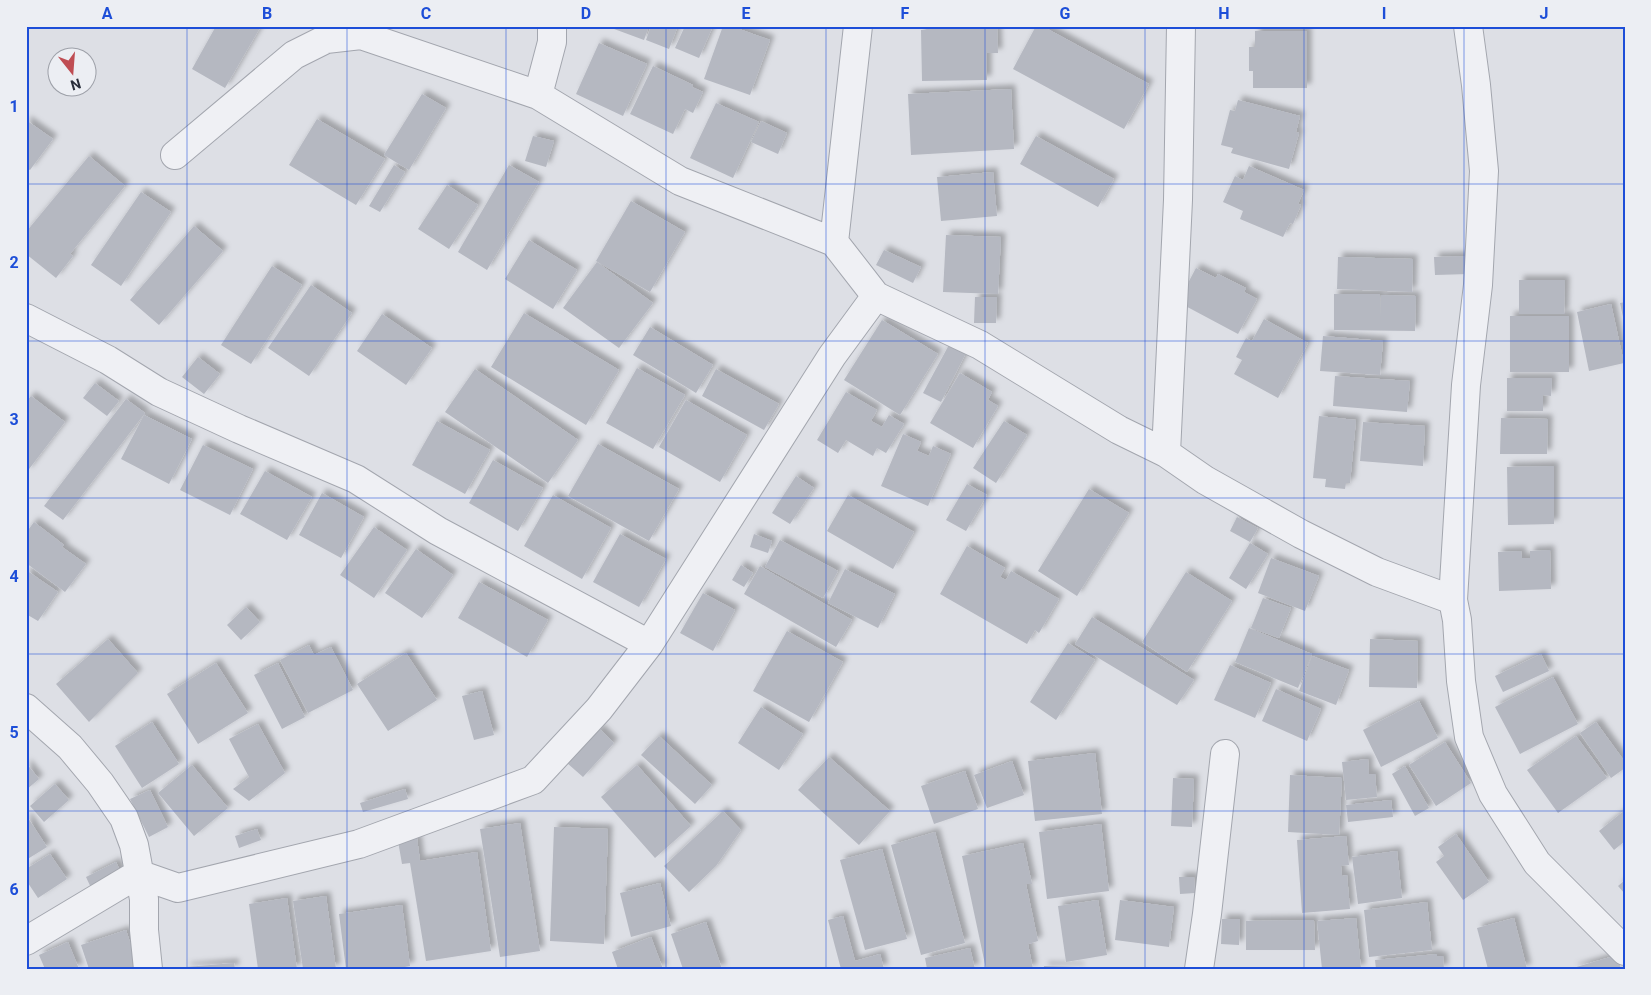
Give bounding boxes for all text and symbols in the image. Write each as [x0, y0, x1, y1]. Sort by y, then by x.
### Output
text: A [102, 4, 113, 23]
text: B [262, 4, 272, 23]
text: C [421, 4, 431, 23]
text: D [581, 4, 591, 23]
text: E [742, 4, 751, 23]
text: F [901, 4, 910, 23]
text: G [1060, 4, 1071, 23]
text: H [1218, 4, 1230, 23]
text: I [1382, 4, 1386, 23]
text: J [1540, 4, 1548, 23]
north arrow [48, 48, 98, 98]
text: N [69, 75, 83, 94]
text: 1 [9, 97, 19, 116]
text: 2 [9, 253, 19, 272]
text: 3 [9, 410, 19, 429]
text: 4 [9, 567, 19, 586]
text: 5 [9, 723, 19, 742]
text: 6 [9, 880, 19, 899]

